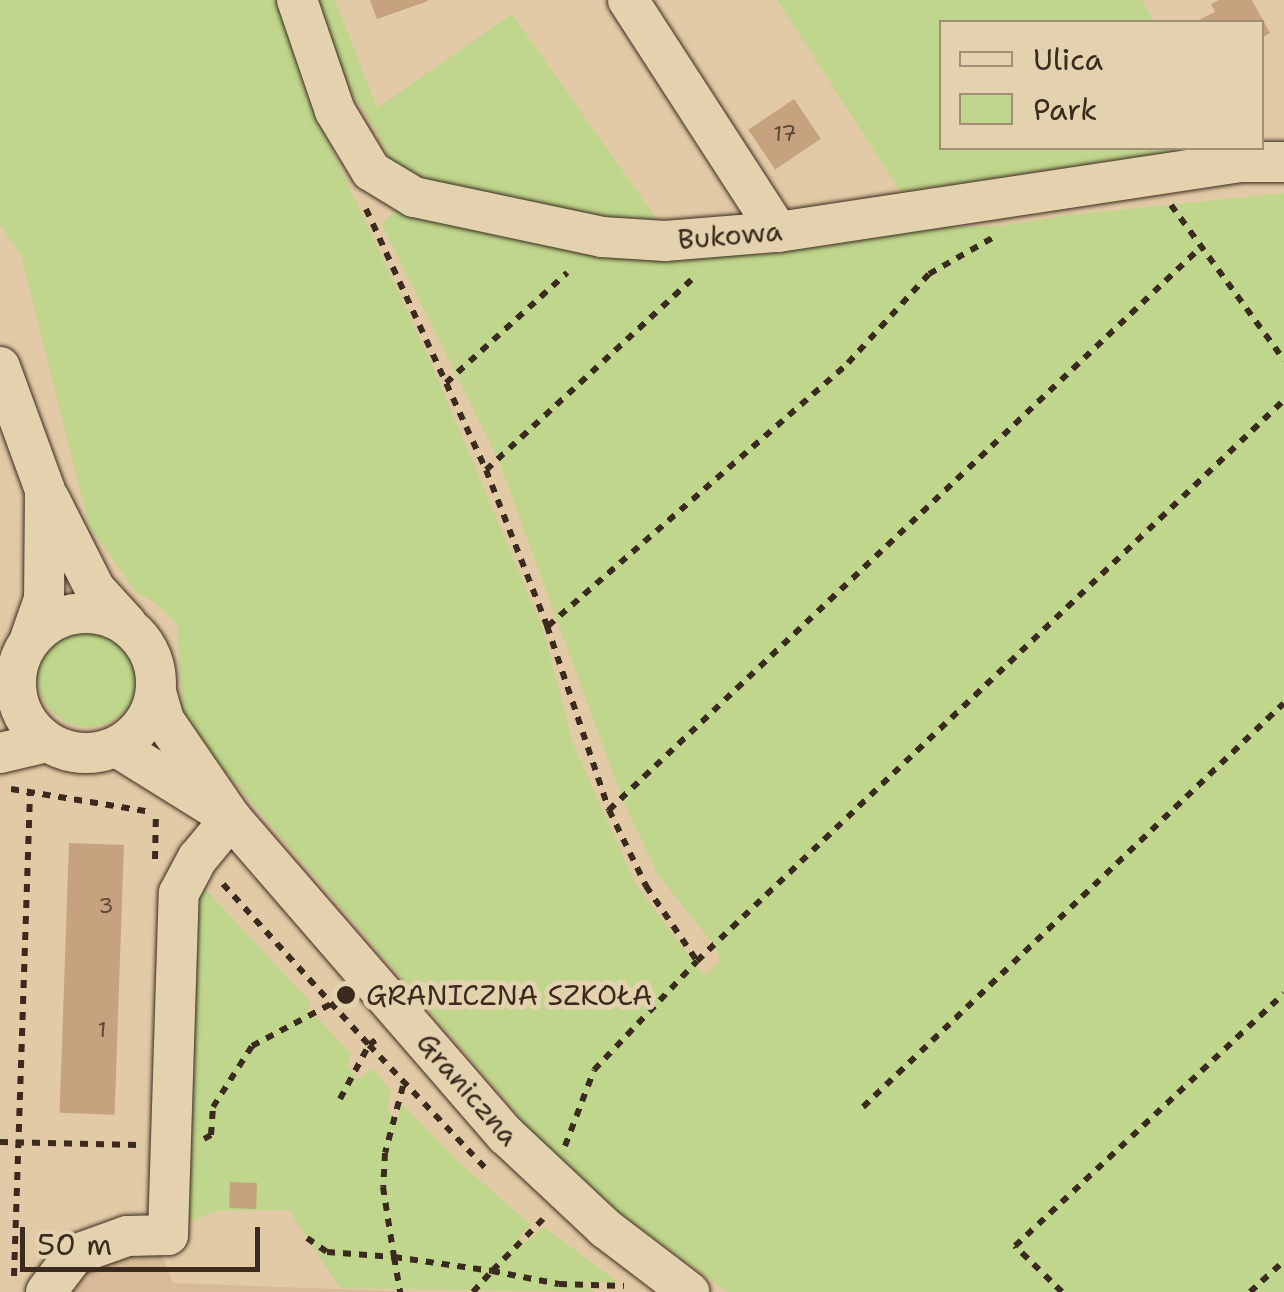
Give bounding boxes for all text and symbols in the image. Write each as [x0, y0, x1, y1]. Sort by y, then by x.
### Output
legend [939, 20, 1264, 150]
text: Ulica [1033, 39, 1103, 80]
text: Park [1033, 89, 1097, 130]
house number: 17 [773, 121, 797, 147]
street label: Bukowa [676, 214, 784, 256]
house number: 3 [98, 893, 114, 919]
place label: GRANICZNA SZKOŁA [366, 978, 652, 1012]
marker: GRANICZNA SZKOŁA [335, 984, 357, 1006]
house number: 1 [97, 1017, 107, 1043]
street label: Graniczna [410, 1026, 526, 1152]
scale bar [25, 1207, 265, 1269]
text: 50 m [37, 1224, 112, 1265]

